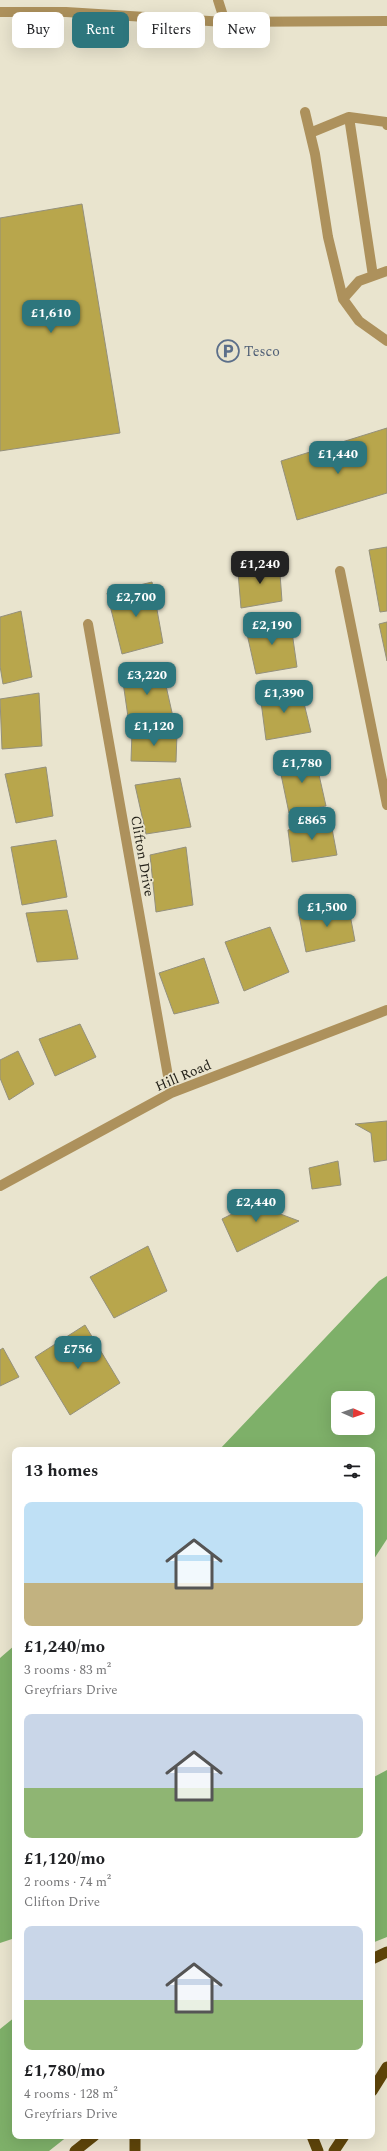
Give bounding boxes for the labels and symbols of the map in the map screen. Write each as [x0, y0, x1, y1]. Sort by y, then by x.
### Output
pin: £1,610 [18, 300, 84, 334]
parking icon: Tesco [215, 338, 241, 364]
place label: Tesco [244, 341, 280, 362]
pin: £1,440 [305, 441, 371, 475]
pin: £1,240 [227, 551, 293, 585]
pin: £2,700 [103, 584, 169, 618]
pin: £2,190 [239, 612, 305, 646]
pin: £3,220 [114, 662, 180, 696]
pin: £1,390 [251, 680, 317, 714]
pin: £1,120 [121, 713, 187, 747]
pin: £1,780 [269, 750, 335, 784]
pin: £865 [288, 807, 336, 841]
street label: Clifton Drive [125, 814, 160, 898]
pin: £1,500 [294, 894, 360, 928]
street label: Hill Road [152, 1054, 215, 1097]
pin: £2,440 [223, 1189, 289, 1223]
pin: £756 [54, 1336, 102, 1370]
north arrow [331, 1391, 375, 1435]

